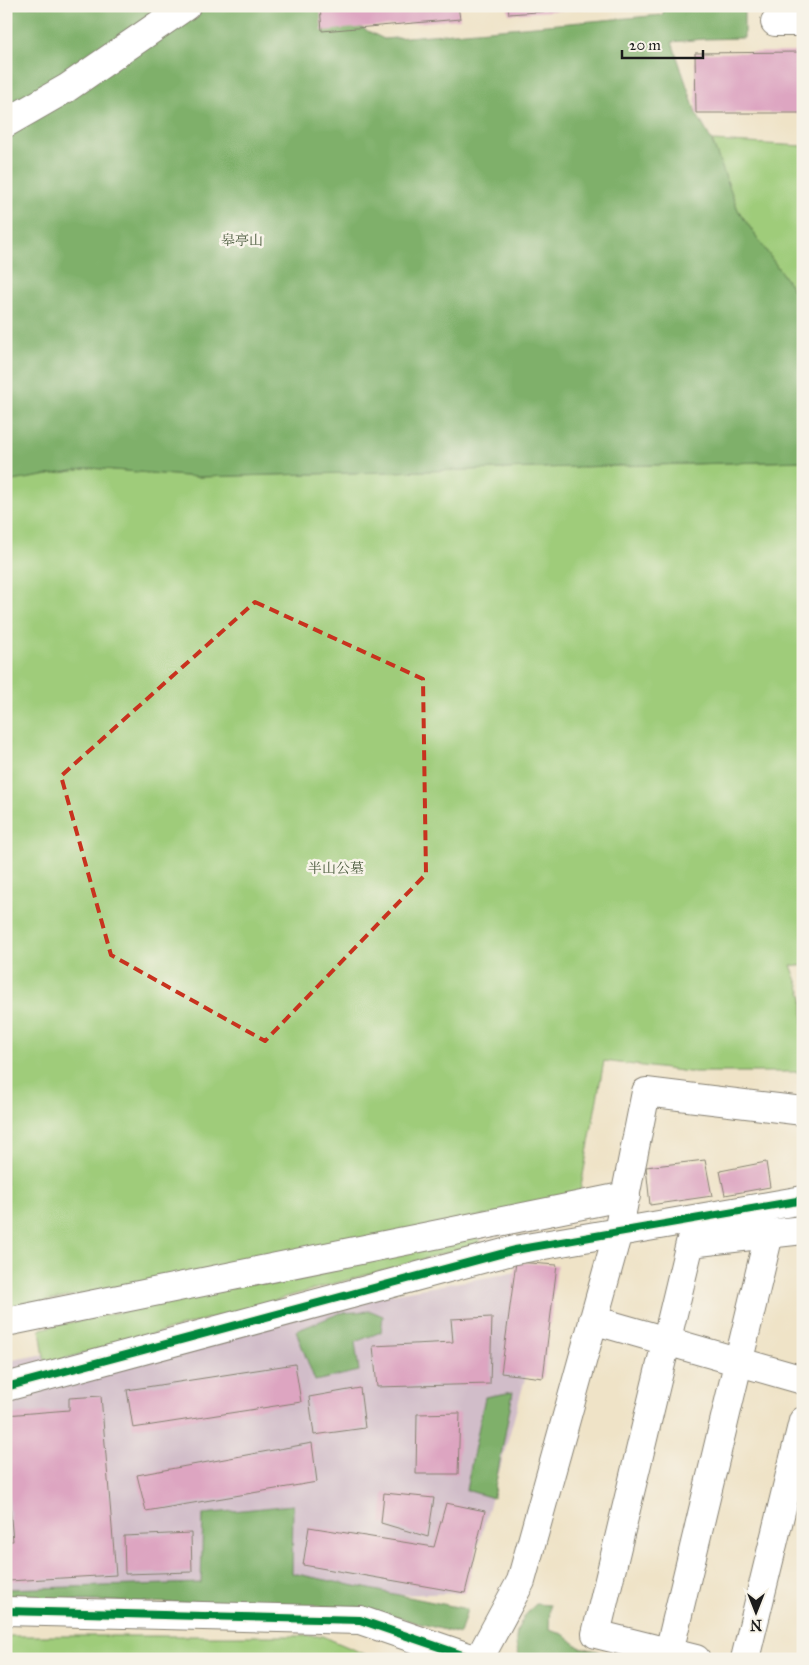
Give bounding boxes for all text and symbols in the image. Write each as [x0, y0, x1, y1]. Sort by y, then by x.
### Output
scale bar [622, 28, 703, 60]
text: 20 m [629, 36, 661, 54]
park label: 皋亭山 [221, 232, 263, 249]
park label: 半山公墓 [308, 860, 364, 877]
north arrow [732, 1588, 782, 1638]
text: N [750, 1616, 762, 1633]

